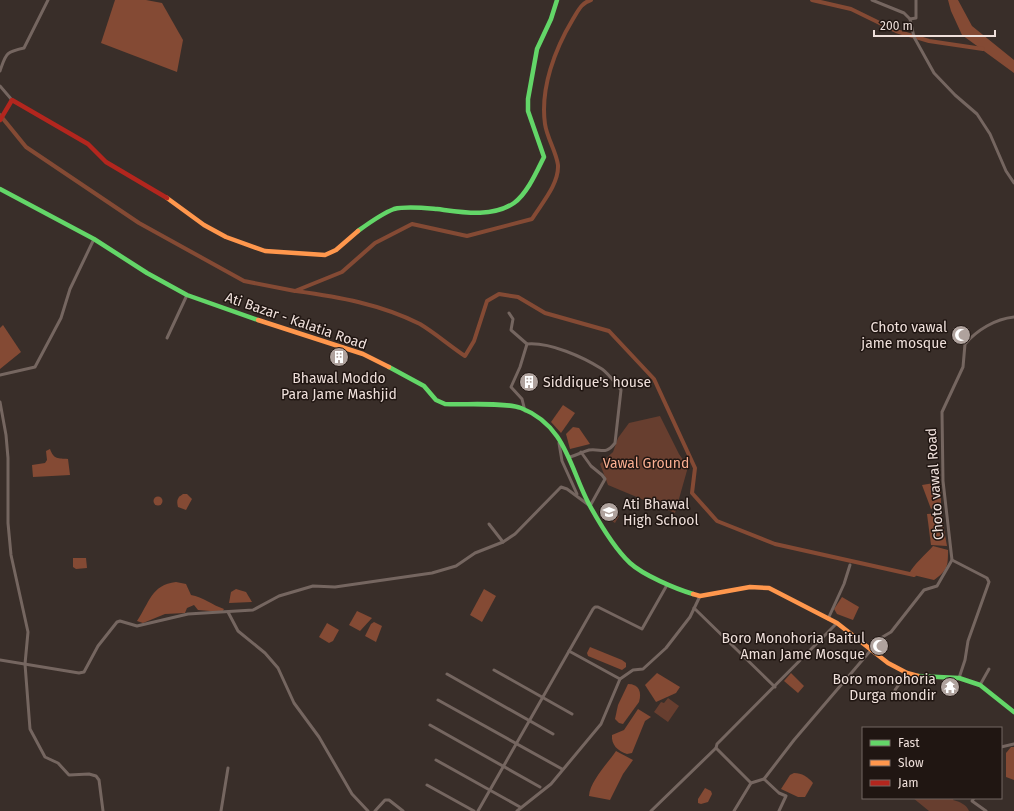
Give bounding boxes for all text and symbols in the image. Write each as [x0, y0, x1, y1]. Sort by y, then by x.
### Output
scale bar [874, 12, 995, 38]
text: 200 m [880, 19, 913, 33]
street label: Ati Bazar - Kalatia Road [223, 289, 369, 353]
place label: Choto vawal jame mosque [860, 319, 947, 352]
mosque icon: Choto vawal jame mosque [950, 324, 972, 346]
building icon: Bhawal Moddo Para Jame Mashjid [328, 346, 350, 368]
place label: Bhawal Moddo Para Jame Mashjid [281, 370, 397, 403]
building icon: Siddique's house [518, 371, 540, 393]
place label: Siddique's house [543, 374, 651, 391]
street label: Choto vawal Road [923, 427, 947, 541]
park label: Vawal Ground [603, 455, 689, 472]
place label: Ati Bhawal High School [623, 496, 699, 529]
school or university icon: Ati Bhawal High School [598, 501, 620, 523]
place label: Boro Monohoria Baitul Aman Jame Mosque [722, 630, 865, 663]
mosque icon: Boro Monohoria Baitul Aman Jame Mosque [868, 635, 890, 657]
place label: Boro monohoria Durga mondir [833, 671, 937, 704]
temple icon: Boro monohoria Durga mondir [939, 676, 961, 698]
legend [862, 727, 1002, 799]
text: Fast [898, 736, 920, 750]
text: Slow [898, 756, 924, 770]
text: Jam [898, 776, 918, 790]

